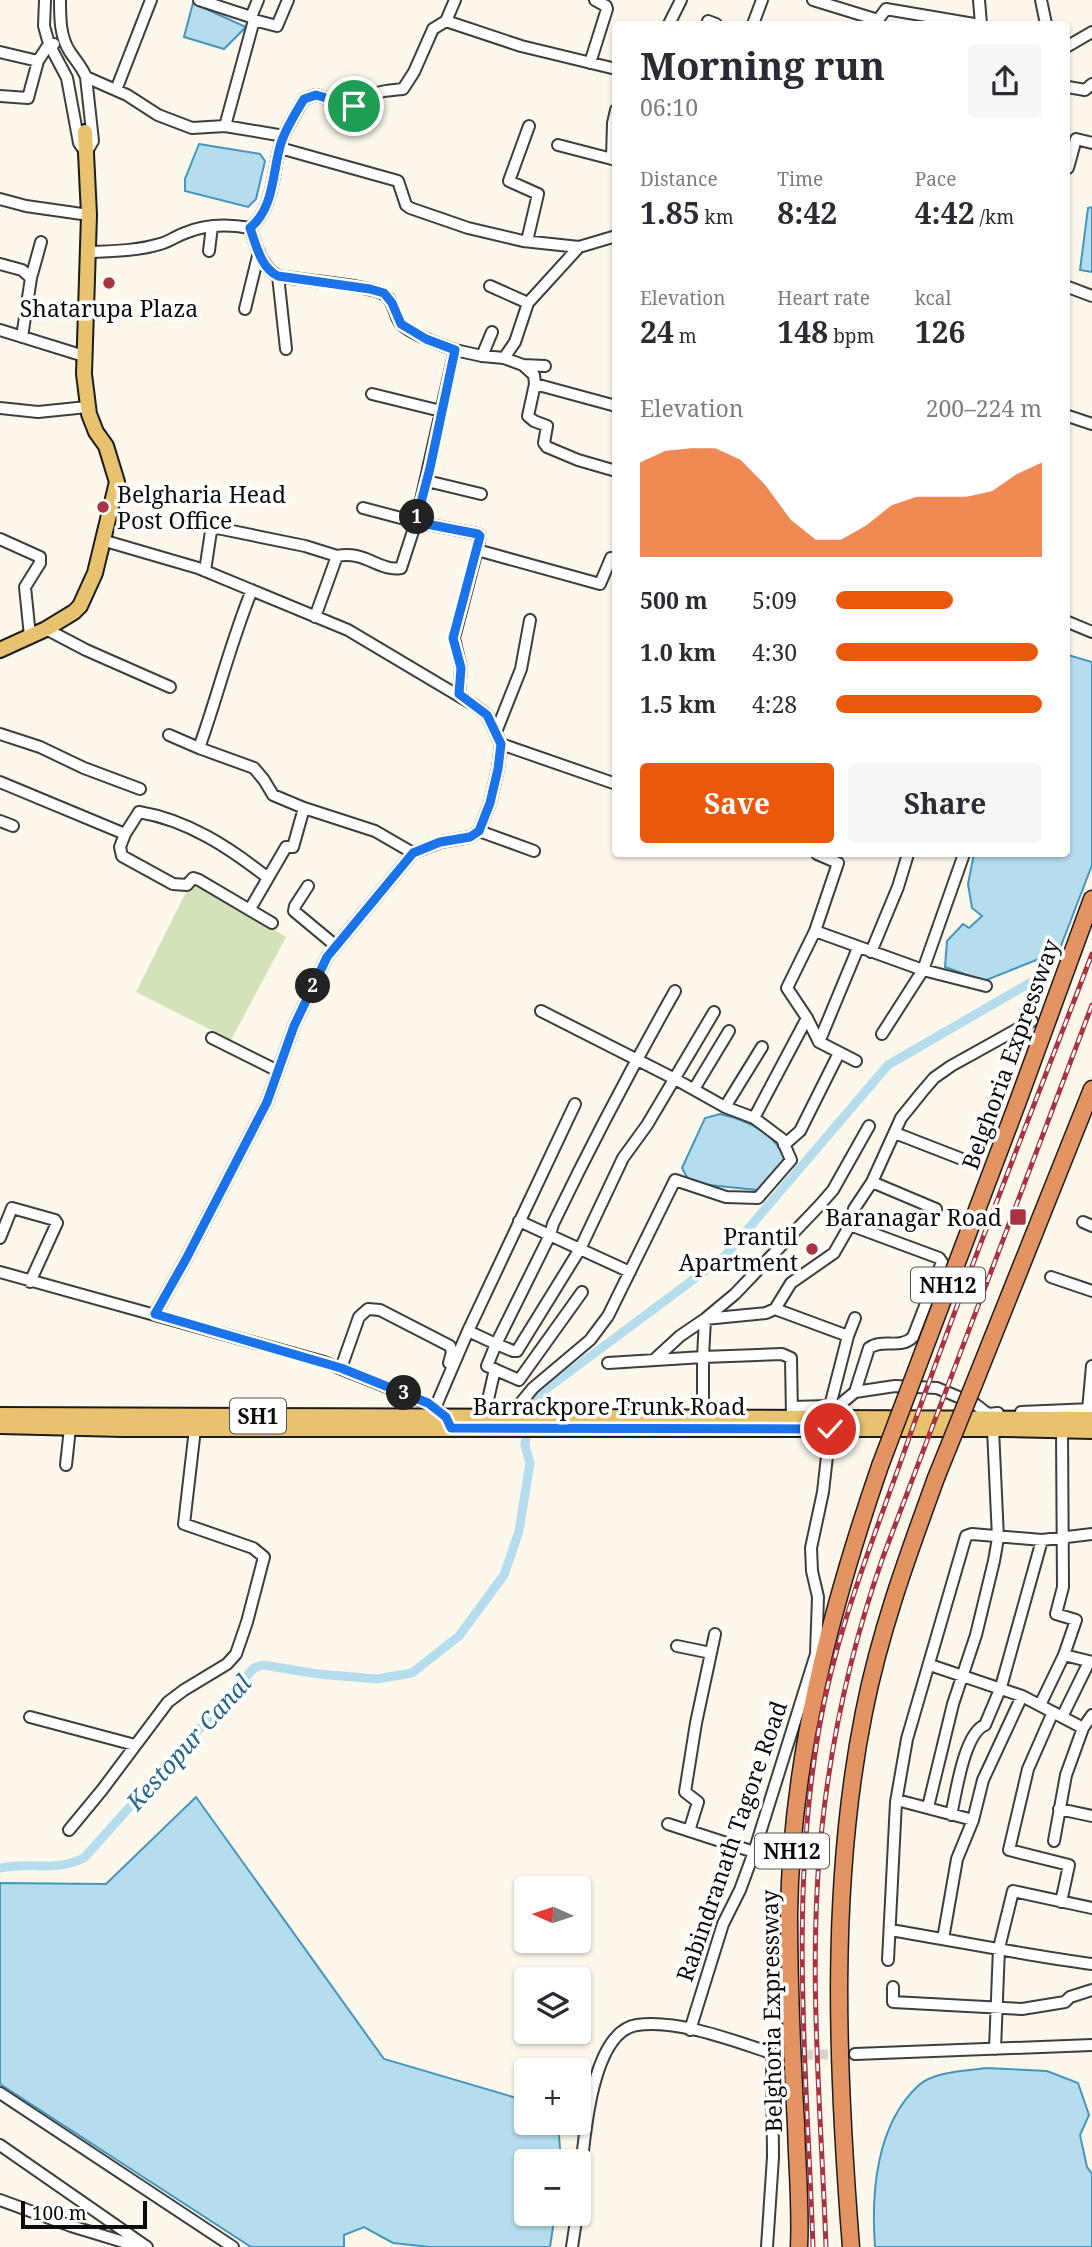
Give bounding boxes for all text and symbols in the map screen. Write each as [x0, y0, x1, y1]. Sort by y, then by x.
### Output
text: Morning run [640, 39, 885, 91]
button: share [968, 44, 1042, 118]
pin [324, 76, 384, 136]
icon: arrive [335, 87, 373, 125]
text: 06:10 [640, 91, 698, 123]
text: Distance [640, 166, 718, 192]
text: Time [777, 166, 823, 192]
text: Pace [915, 166, 956, 192]
text: 1.85 [640, 192, 700, 233]
text: 8:42 [777, 192, 837, 233]
text: 4:42 [915, 192, 975, 233]
text: km [700, 204, 734, 230]
text: /km [975, 204, 1014, 230]
marker: Shatarupa Plaza [101, 275, 117, 291]
text: Elevation [640, 285, 726, 311]
text: Heart rate [777, 285, 870, 311]
text: kcal [915, 285, 951, 311]
place label: Shatarupa Plaza [20, 292, 198, 324]
text: 24 [640, 311, 674, 352]
text: 148 [777, 311, 828, 352]
text: 126 [915, 311, 966, 352]
text: m [674, 323, 697, 349]
text: bpm [828, 323, 874, 349]
text: Elevation [640, 392, 744, 424]
text: 200–224 m [926, 392, 1042, 424]
place label: Belgharia Head Post Office [117, 478, 286, 536]
marker: Belgharia Head Post Office [95, 499, 111, 515]
pin: 1 [400, 500, 434, 534]
text: 1 [411, 503, 422, 529]
text: 500 m [640, 584, 708, 616]
text: 5:09 [752, 584, 797, 616]
text: 1.0 km [640, 636, 716, 668]
text: 4:30 [752, 636, 797, 668]
text: 1.5 km [640, 688, 716, 720]
text: 4:28 [752, 688, 797, 720]
button: Save [640, 763, 834, 843]
button: Share [848, 763, 1042, 843]
street label: Belghoria Expressway [953, 934, 1067, 1174]
pin: 2 [296, 968, 330, 1004]
text: 2 [307, 972, 318, 998]
place label: Baranagar Road [825, 1201, 1002, 1233]
marker: Baranagar Road [1008, 1207, 1028, 1227]
place label: Prantil Apartment [679, 1220, 798, 1278]
marker: Prantil Apartment [804, 1241, 820, 1257]
road number: NH12 [911, 1268, 985, 1302]
pin: 3 [386, 1376, 422, 1410]
text: 3 [398, 1379, 409, 1405]
street label: Barrackpore Trunk Road [473, 1390, 745, 1422]
road number: SH1 [230, 1398, 286, 1434]
pin [800, 1399, 860, 1459]
icon: check [811, 1410, 849, 1448]
water label: Kestopur Canal [117, 1666, 258, 1818]
street label: Rabindranath Tagore Road [668, 1696, 794, 1986]
road number: NH12 [755, 1834, 829, 1868]
north arrow [514, 1876, 592, 1953]
map controls [514, 1876, 591, 2226]
street label: Belghoria Expressway [753, 1889, 789, 2133]
button: layers [514, 1967, 591, 2044]
button: + [514, 2058, 591, 2135]
button: − [514, 2149, 591, 2226]
scale bar [21, 2198, 147, 2230]
text: 100 m [32, 2200, 87, 2226]

